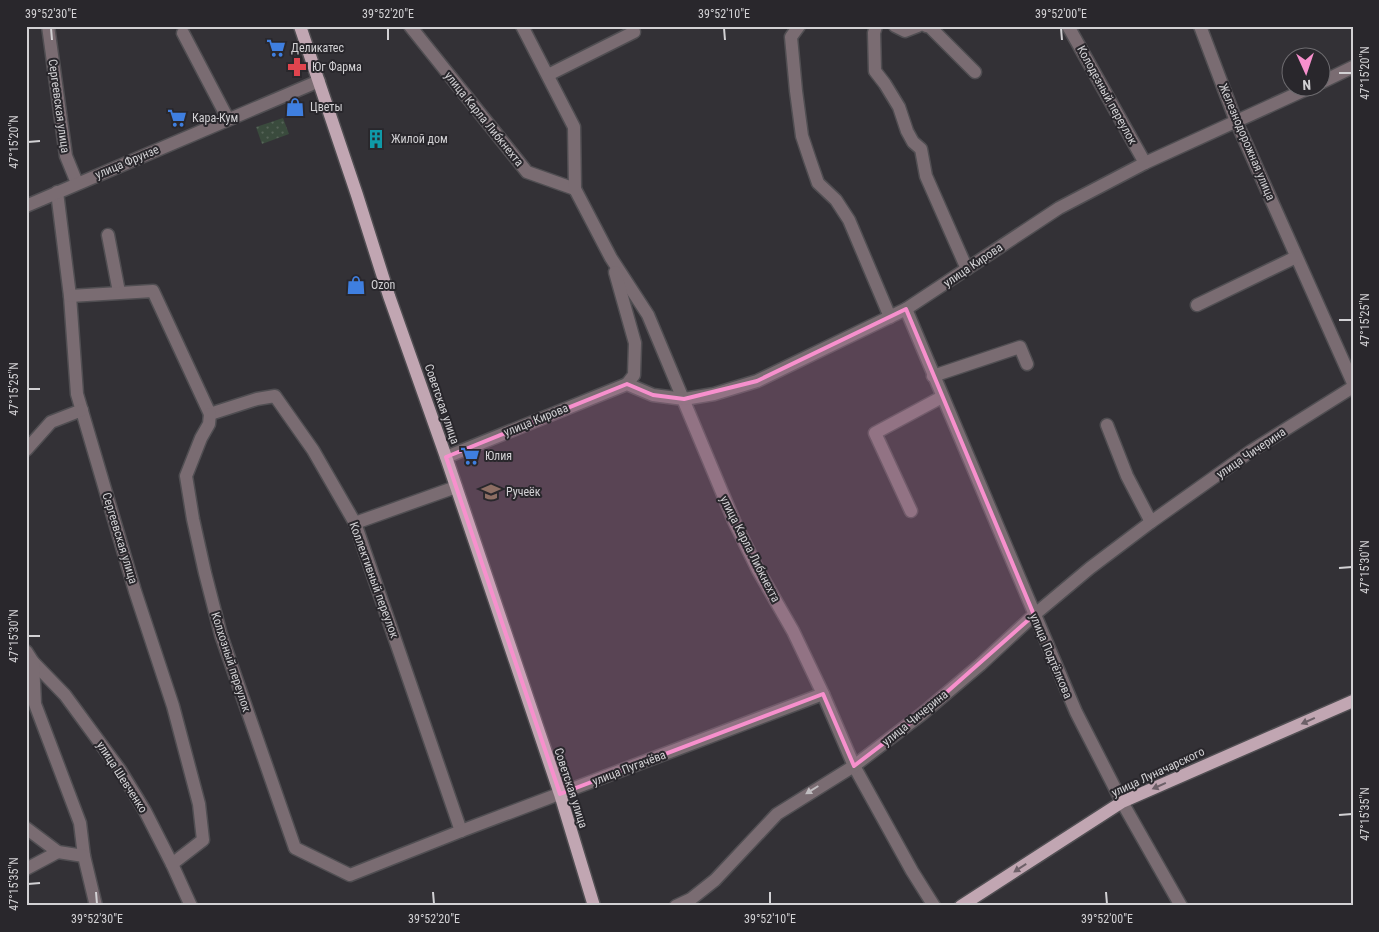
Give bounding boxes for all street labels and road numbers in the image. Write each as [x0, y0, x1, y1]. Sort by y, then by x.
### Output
street label: Колодезный переулок [1074, 43, 1140, 147]
street label: Сергеевская улица [45, 58, 73, 154]
street label: улица Карла Либкнехта [442, 69, 527, 169]
street label: Железнодорожная улица [1216, 82, 1278, 203]
street label: улица Фрунзе [93, 142, 161, 182]
street label: улица Кирова [941, 240, 1005, 290]
street label: Советская улица [422, 362, 462, 446]
street label: улица Кирова [502, 401, 570, 439]
street label: улица Чичерина [1214, 425, 1288, 481]
street label: Сергеевская улица [99, 491, 141, 586]
street label: улица Карла Либкнехта [717, 493, 783, 605]
street label: Коллективный переулок [346, 520, 402, 640]
street label: Колхозный переулок [208, 610, 254, 714]
street label: улица Подтёлкова [1027, 611, 1075, 701]
street label: улица Чичерина [879, 687, 951, 749]
street label: улица Шевченко [94, 739, 150, 815]
street label: улица Луначарского [1109, 744, 1207, 800]
street label: Советская улица [551, 746, 591, 830]
street label: улица Пугачёва [590, 747, 668, 788]

